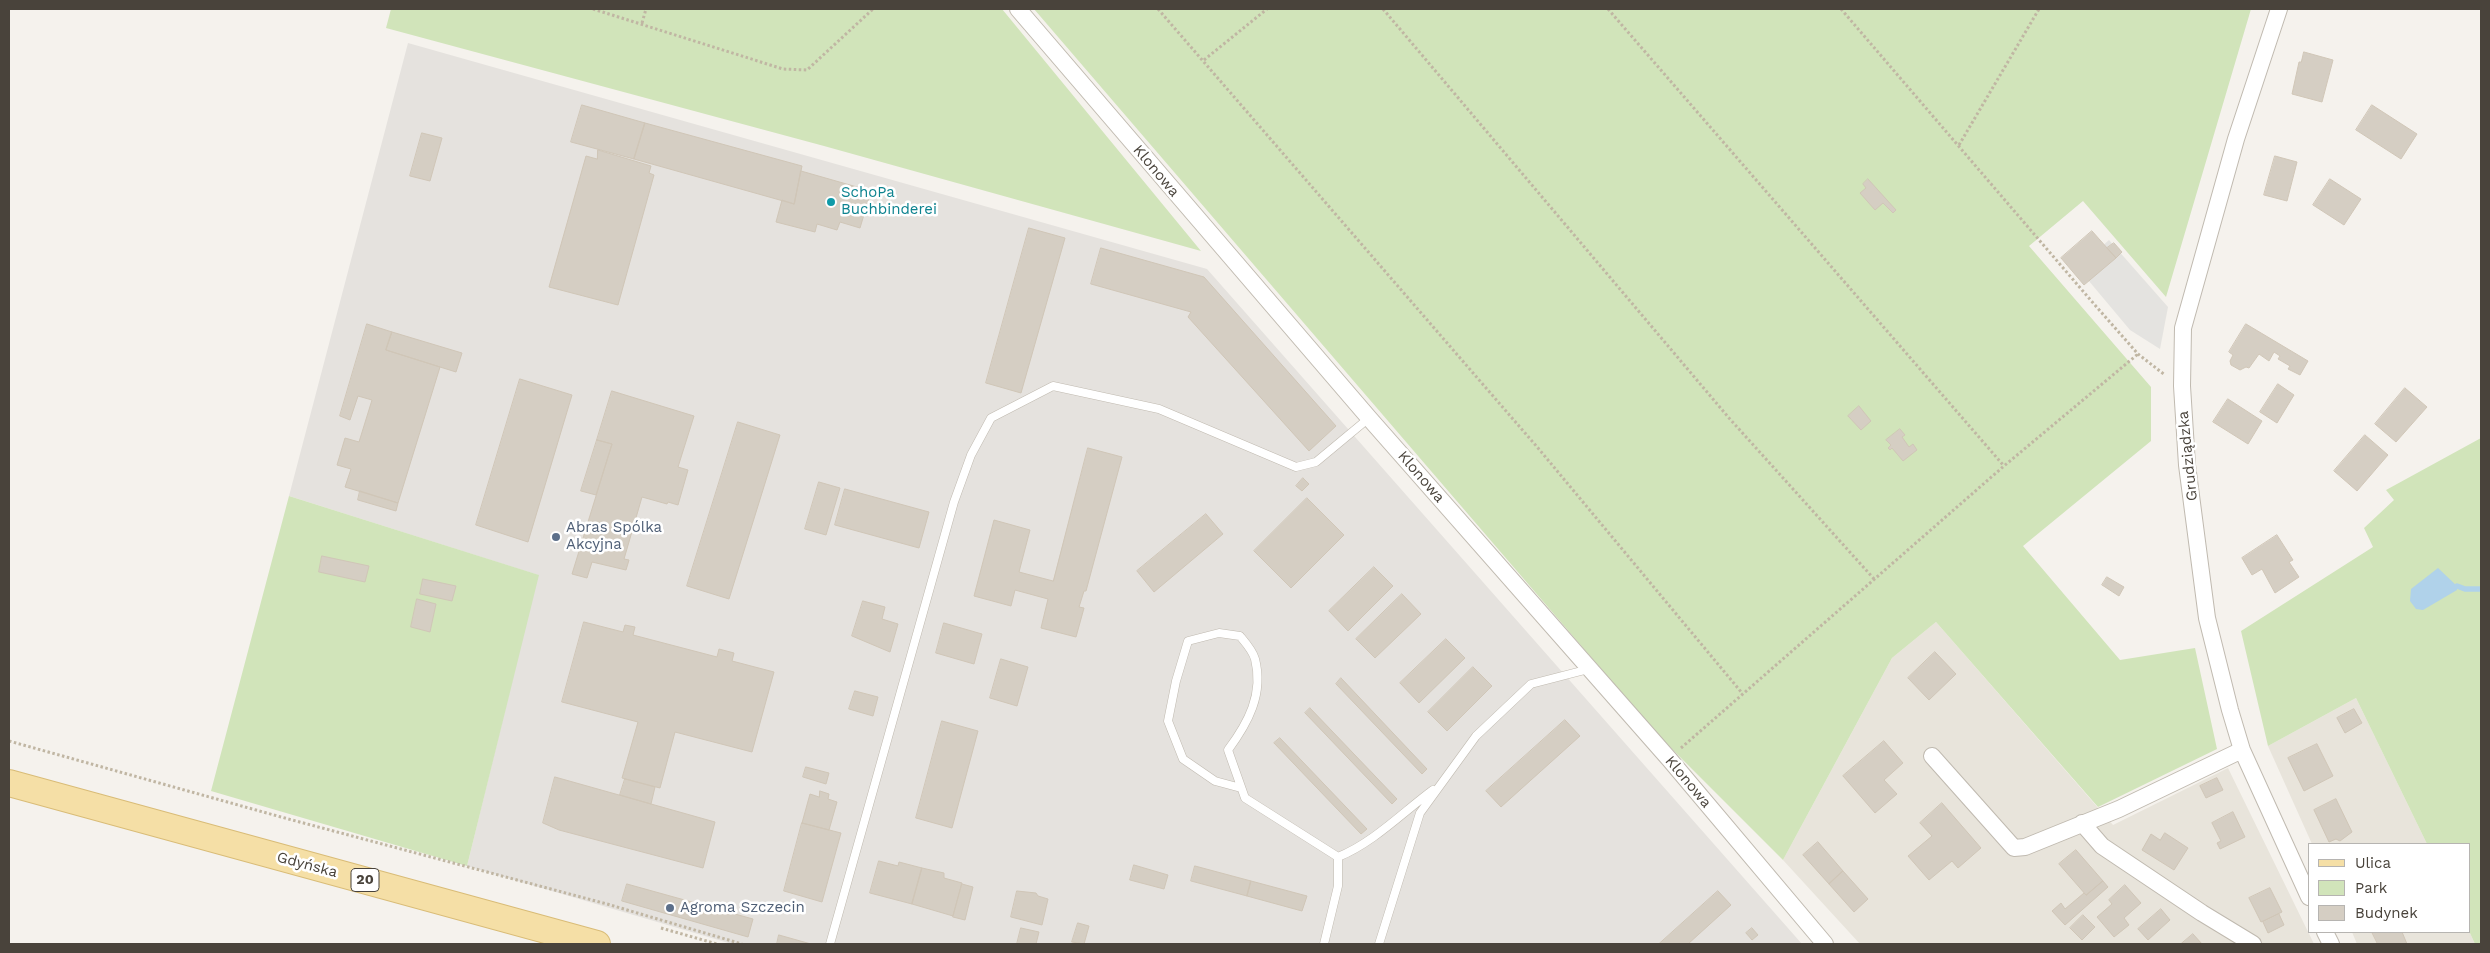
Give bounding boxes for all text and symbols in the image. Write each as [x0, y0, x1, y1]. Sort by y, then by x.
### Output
street label: Klonowa [1129, 141, 1183, 201]
place label: SchoPa Buchbinderei [841, 184, 937, 219]
marker: SchoPa Buchbinderei [825, 196, 837, 208]
street label: Grudziądzka [2174, 410, 2202, 502]
street label: Klonowa [1394, 448, 1448, 506]
place label: Abras Spólka Akcyjna [566, 519, 662, 554]
marker: Abras Spólka Akcyjna [550, 531, 562, 543]
street label: Klonowa [1661, 752, 1715, 812]
legend [2308, 843, 2470, 933]
street label: Gdyńska [275, 848, 339, 882]
text: Ulica [2355, 854, 2391, 872]
road number: 20 [351, 868, 379, 892]
text: Park [2355, 879, 2387, 897]
place label: Agroma Szczecin [680, 899, 805, 917]
marker: Agroma Szczecin [664, 902, 676, 914]
text: Budynek [2355, 904, 2418, 922]

